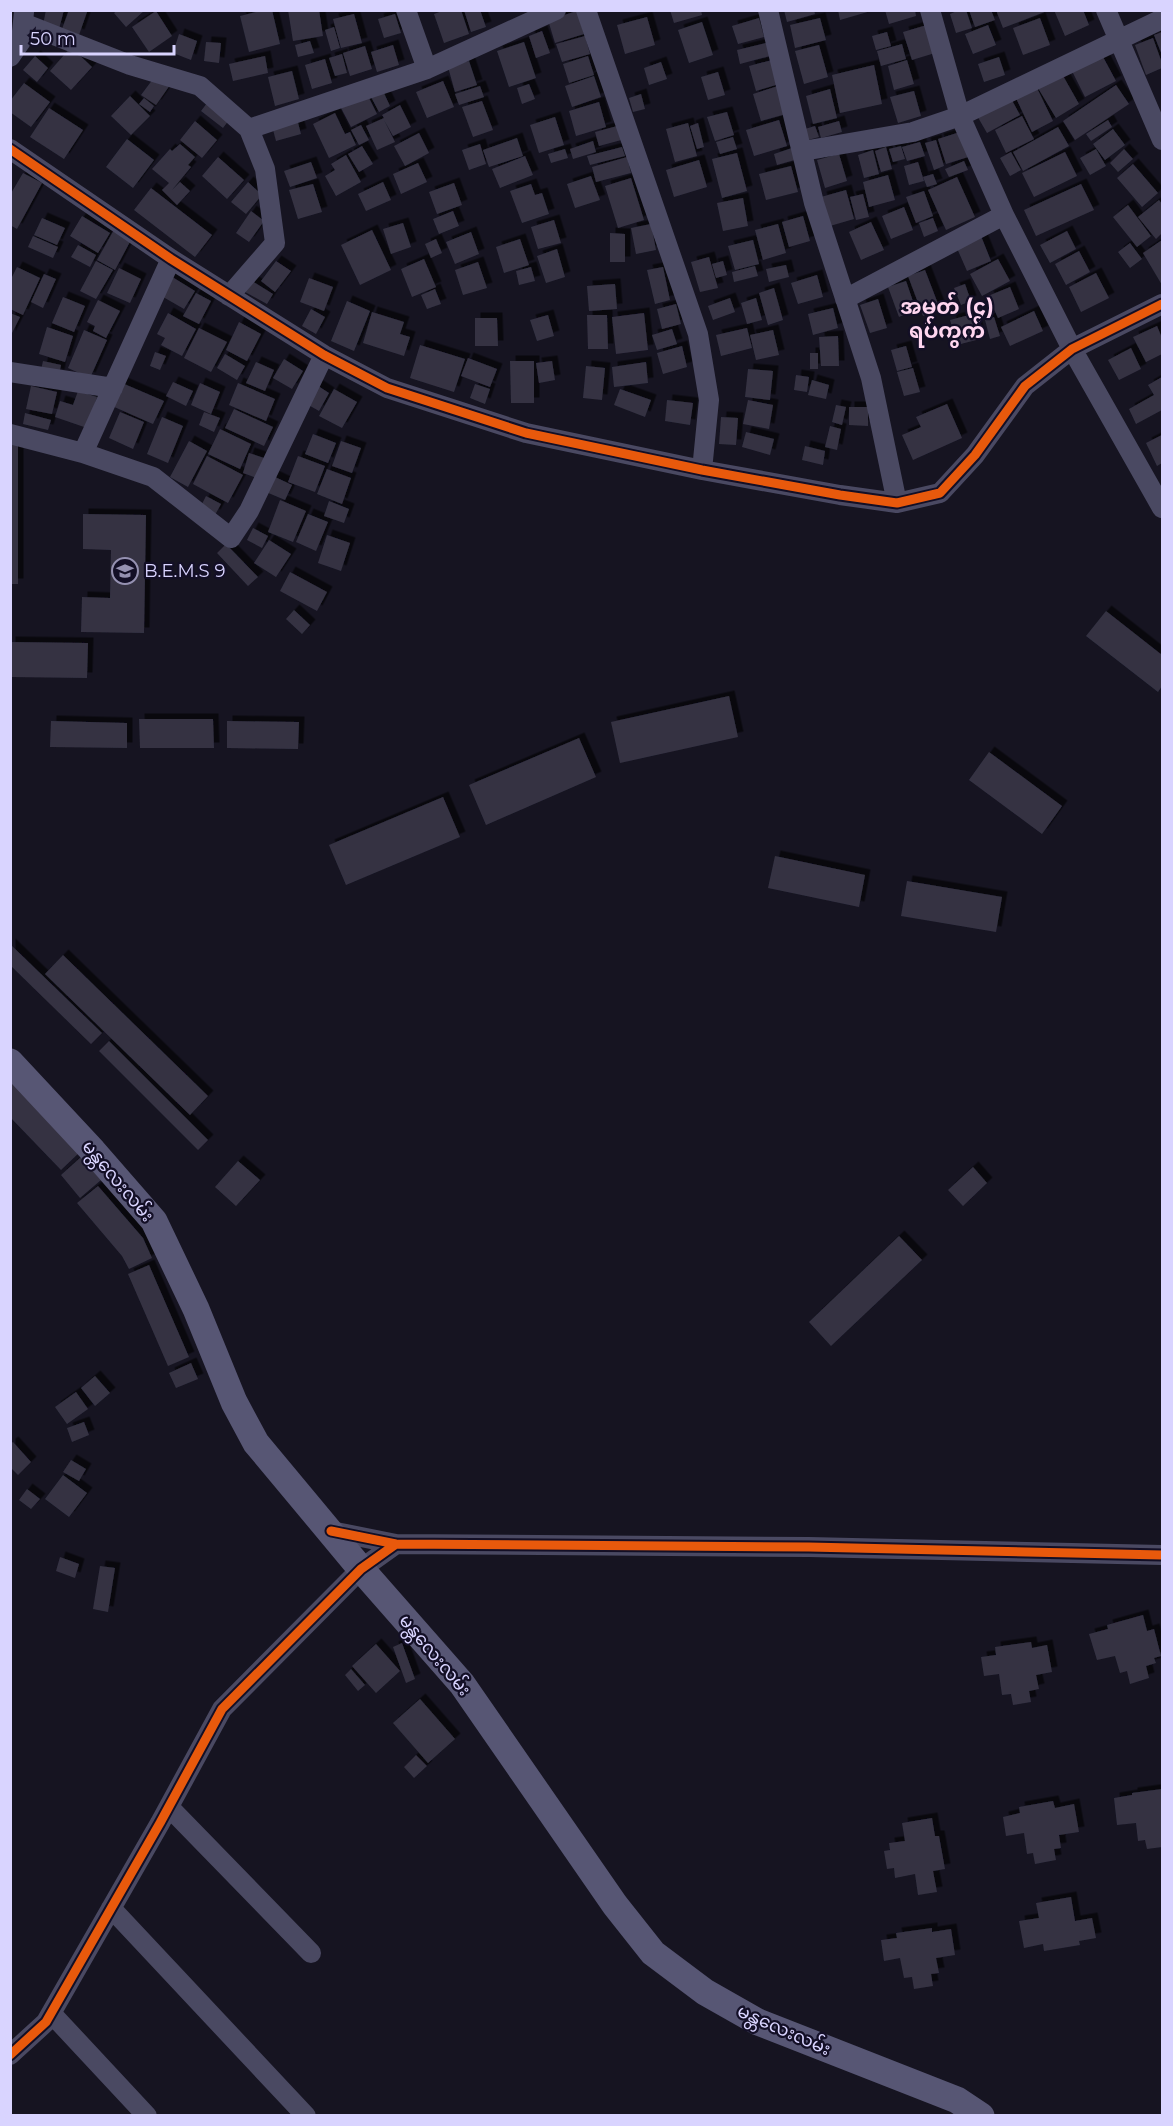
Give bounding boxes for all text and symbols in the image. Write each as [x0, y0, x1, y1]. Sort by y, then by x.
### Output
scale bar [21, 18, 174, 56]
text: 50 m [30, 28, 76, 50]
district label: အမှတ် (၄) ရပ်ကွက် [900, 291, 994, 348]
school or university icon: B.E.M.S 9 [110, 556, 140, 586]
place label: B.E.M.S 9 [144, 560, 225, 582]
street label: မန္တလေးလမ်း [74, 1134, 160, 1229]
street label: မန္တလေးလမ်း [391, 1608, 477, 1703]
street label: မန္တလေးလမ်း [732, 1998, 835, 2064]

